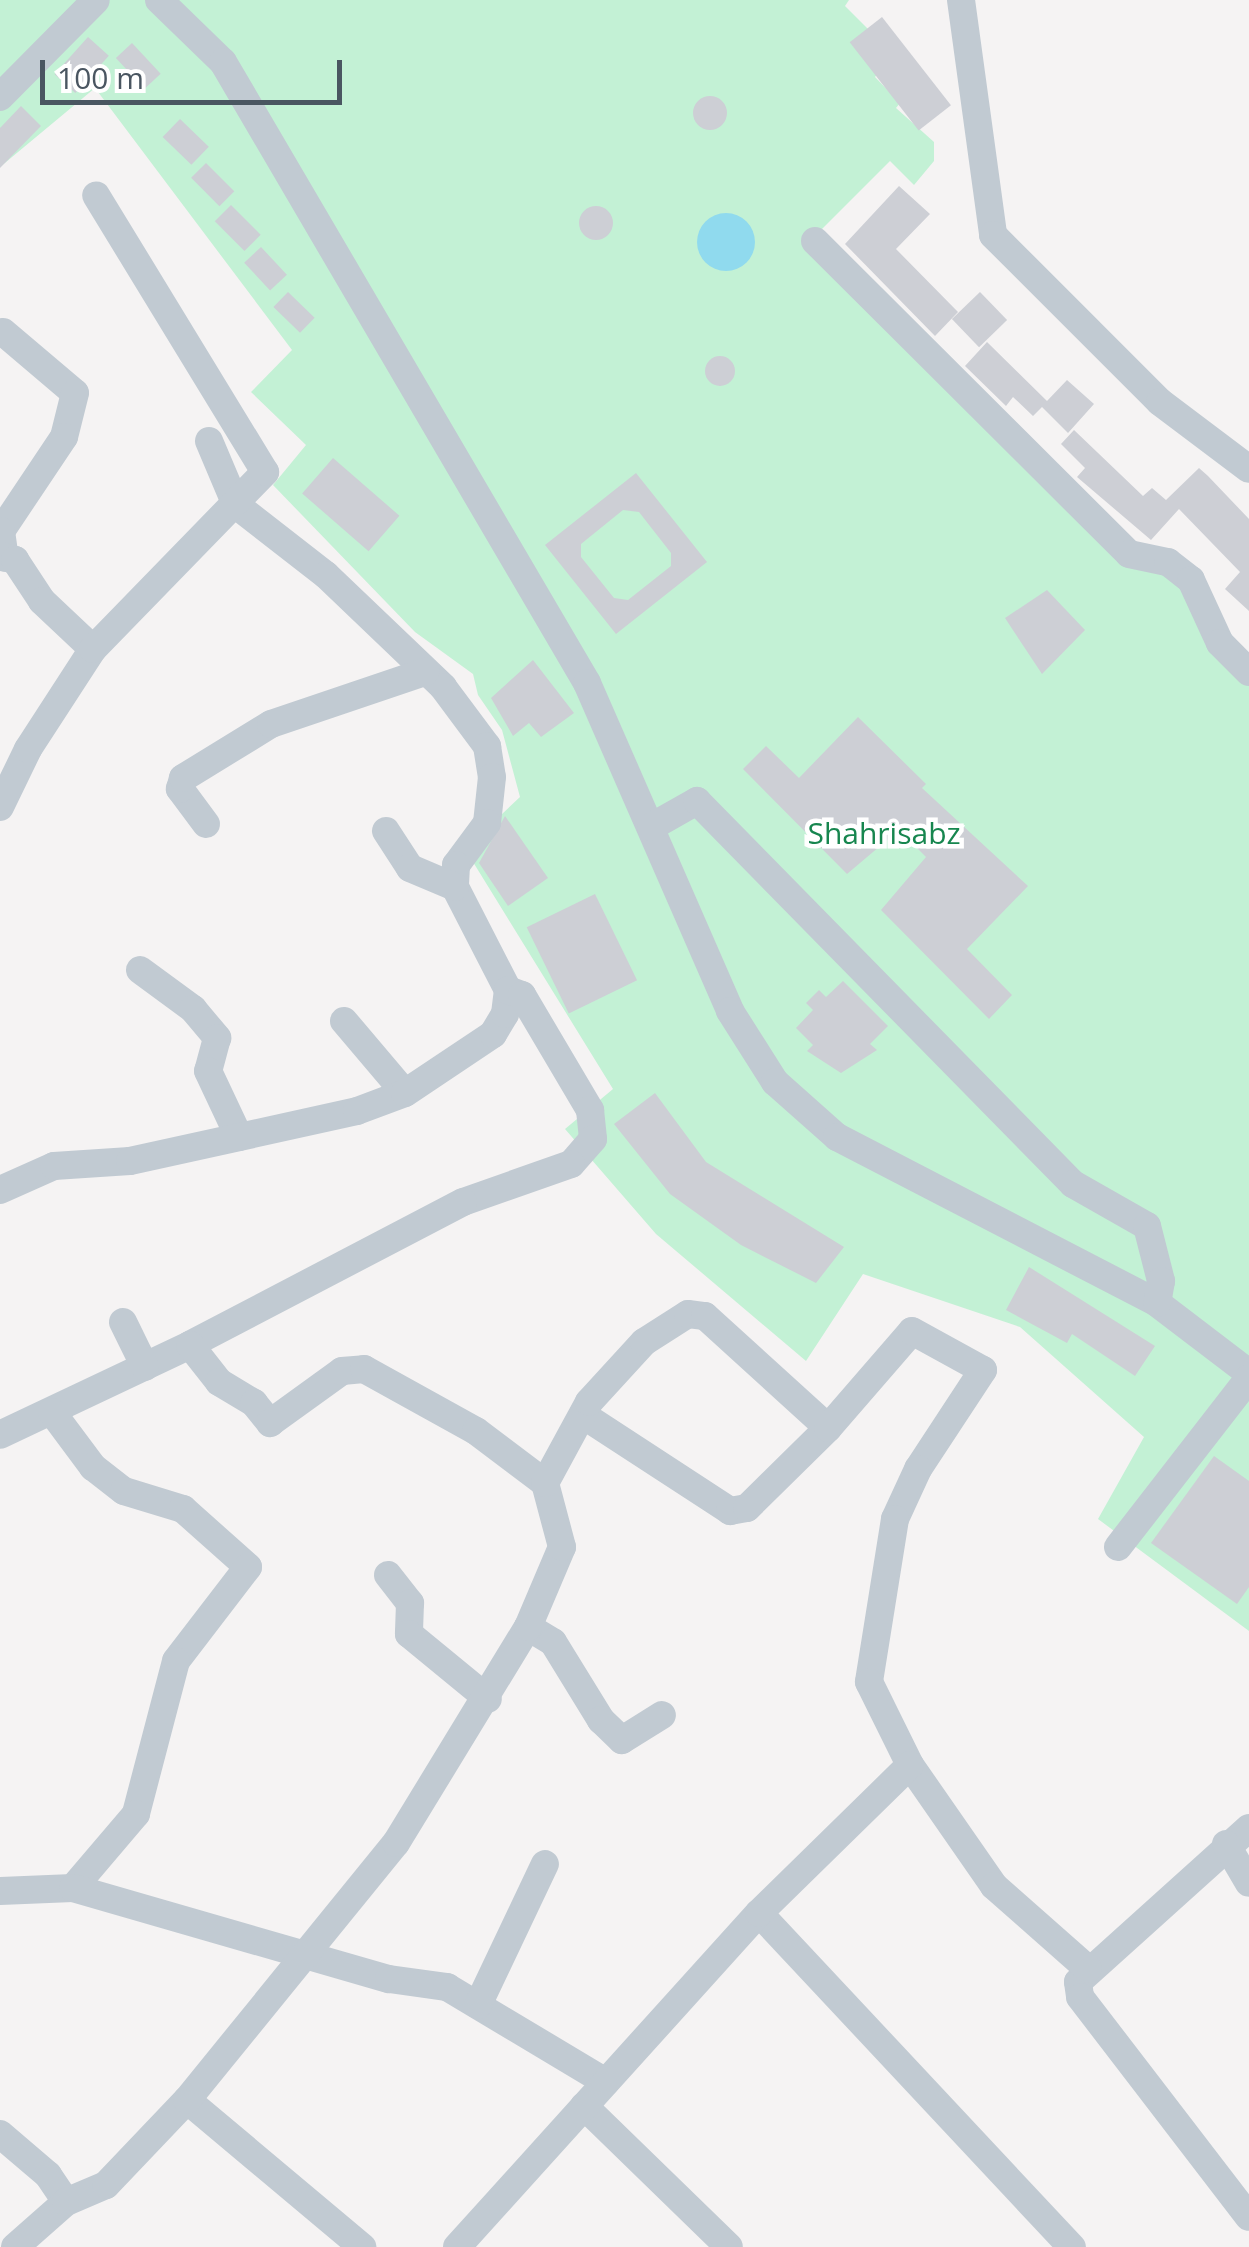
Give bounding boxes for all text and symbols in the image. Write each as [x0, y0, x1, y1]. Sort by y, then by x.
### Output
scale bar [45, 40, 348, 102]
text: 100 m [57, 57, 144, 98]
park label: Shahrisabz [807, 815, 961, 851]

